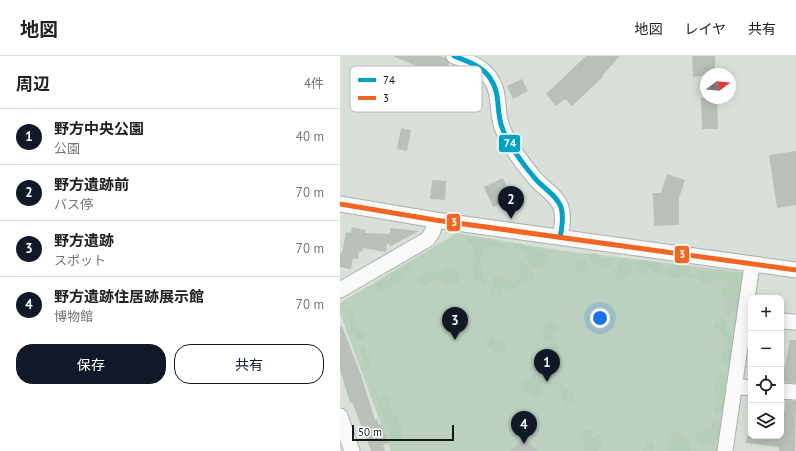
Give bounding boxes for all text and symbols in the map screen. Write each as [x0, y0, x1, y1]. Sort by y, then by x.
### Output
text: 地図 [20, 17, 58, 41]
text: 地図 [634, 20, 662, 38]
text: レイヤ [684, 20, 726, 38]
text: 共有 [748, 20, 776, 38]
legend [350, 66, 482, 112]
north arrow [700, 68, 736, 104]
text: 周辺 [16, 73, 50, 95]
text: 74 [383, 73, 395, 87]
text: 4件 [304, 75, 324, 92]
text: 3 [383, 91, 389, 105]
text: 野方中央公園 [54, 119, 144, 138]
text: 1 [25, 128, 33, 145]
text: 40 m [296, 128, 324, 145]
line badge: 74 [498, 134, 521, 153]
text: 74 [504, 136, 517, 150]
text: 公園 [54, 140, 80, 157]
text: 野方遺跡前 [54, 175, 129, 194]
text: 2 [25, 184, 33, 201]
text: 70 m [296, 184, 324, 201]
pin: 2 [498, 186, 524, 219]
text: バス停 [54, 196, 93, 213]
line badge: 3 [446, 213, 461, 232]
text: 3 [451, 215, 457, 229]
text: 野方遺跡 [54, 231, 114, 250]
text: 3 [25, 240, 33, 257]
text: 70 m [296, 240, 324, 257]
line badge: 3 [674, 245, 690, 264]
text: 3 [679, 247, 685, 261]
text: スポット [54, 252, 106, 269]
text: 野方遺跡住居跡展示館 [54, 287, 204, 306]
map controls [748, 295, 784, 439]
button: + [748, 295, 784, 331]
text: 4 [25, 296, 33, 313]
text: 70 m [296, 296, 324, 313]
pin: 3 [442, 307, 468, 340]
text: 博物館 [54, 308, 93, 325]
your location [590, 308, 610, 328]
button: − [748, 331, 784, 367]
button: 保存 [16, 344, 166, 384]
button: 共有 [174, 344, 324, 384]
pin: 1 [534, 349, 560, 382]
button: locate [748, 367, 784, 403]
button: layers [748, 403, 784, 439]
pin: 4 [511, 411, 537, 444]
scale bar [352, 423, 454, 442]
text: 50 m [358, 425, 382, 439]

